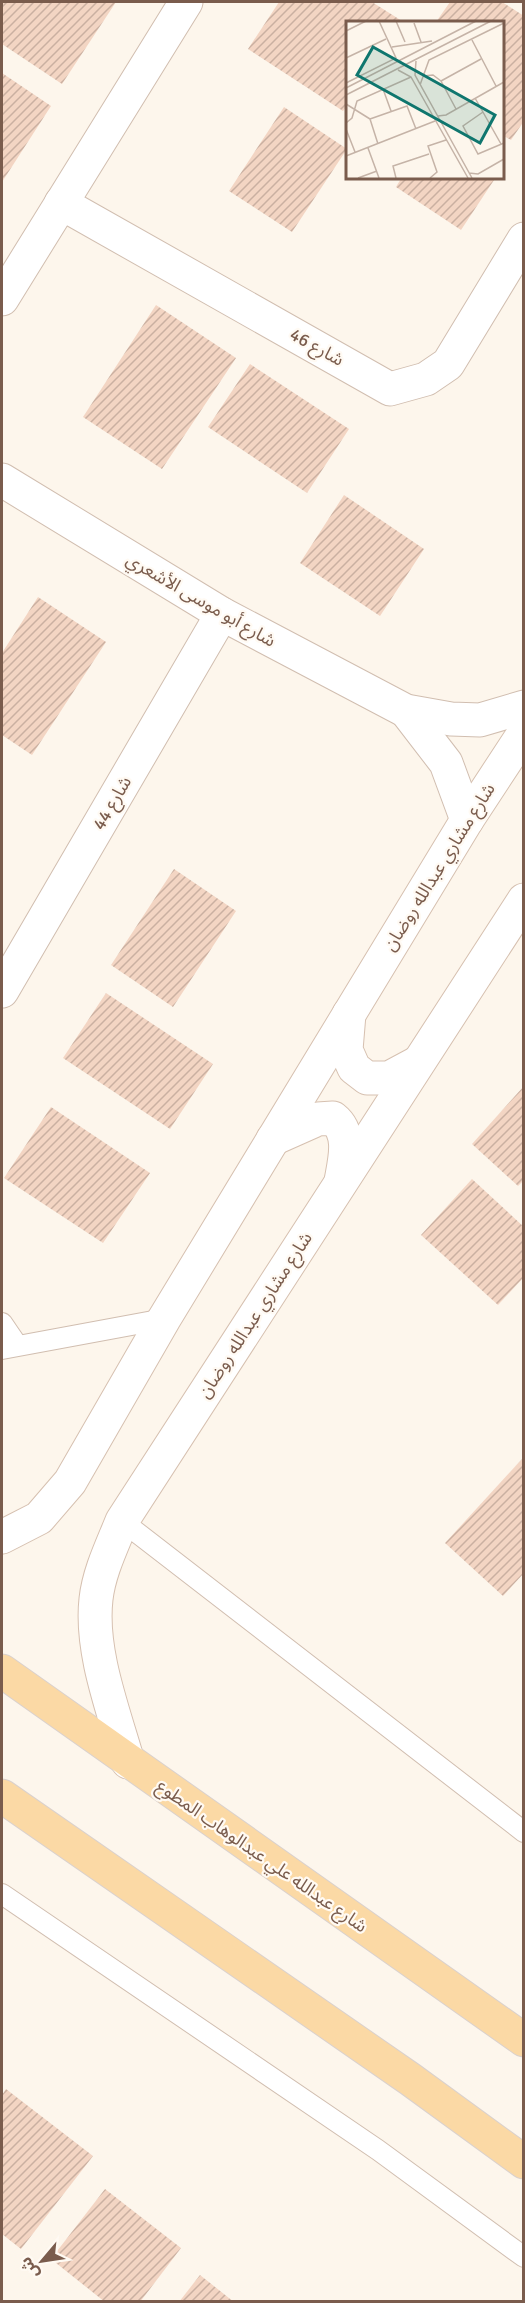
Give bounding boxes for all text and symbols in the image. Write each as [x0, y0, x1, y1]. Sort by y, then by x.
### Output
inset map [346, 21, 504, 178]
street label: شارع 46 [285, 323, 348, 373]
street label: شارع أبو موسى الأشعري [121, 548, 280, 654]
street label: شارع 44 [88, 772, 139, 835]
street label: شارع مشاري عبدالله روضان [378, 779, 502, 957]
street label: شارع مشاري عبدالله روضان [193, 1228, 319, 1404]
street label: شارع عبدالله علي عبدالوهاب المطوع [151, 1775, 372, 1940]
north arrow [12, 2231, 72, 2291]
text: ش [16, 2253, 44, 2282]

